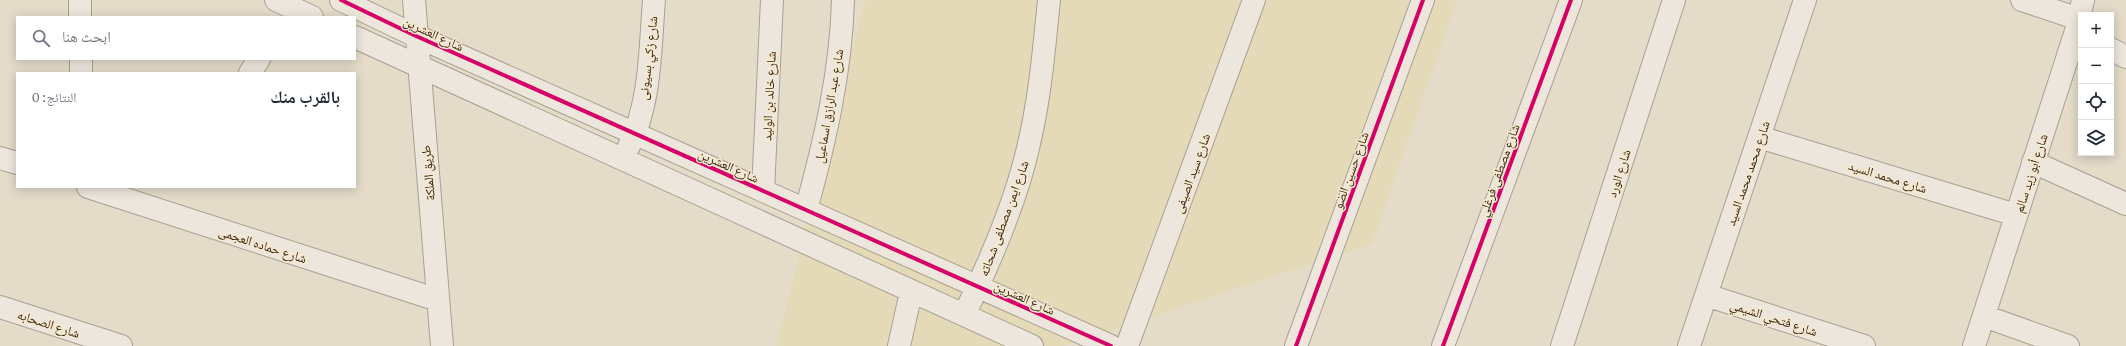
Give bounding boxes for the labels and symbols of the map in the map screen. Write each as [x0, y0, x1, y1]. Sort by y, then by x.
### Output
street label: شارع العشرين [400, 11, 467, 56]
street label: شارع زكي بسيونى [632, 15, 664, 101]
street label: شارع عبد الرازق اسماعيل [809, 47, 848, 165]
street label: شارع خالد بن الوليد [756, 51, 781, 141]
street label: شارع محمد محمد السيد [1720, 118, 1775, 228]
street label: شارع مصطفى فرغلي [1472, 121, 1526, 220]
street label: شارع حسين الضو [1327, 129, 1374, 212]
street label: شارع سيد الصيفى [1168, 130, 1215, 216]
street label: شارع أبو زيد سالم [2008, 131, 2053, 215]
street label: شارع العشرين [695, 143, 762, 188]
street label: طريق الملكة [415, 145, 439, 201]
street label: شارع الورد [1601, 146, 1636, 200]
street label: شارع محمد السيد [1846, 155, 1930, 198]
street label: شارع ايمن مصطفى شحاته [973, 157, 1034, 279]
street label: شارع حماده العجمى [216, 221, 310, 268]
street label: شارع العشرين [991, 275, 1058, 320]
street label: شارع فتحي الشيمي [1727, 294, 1820, 342]
street label: شارع الصحابه [15, 304, 83, 343]

